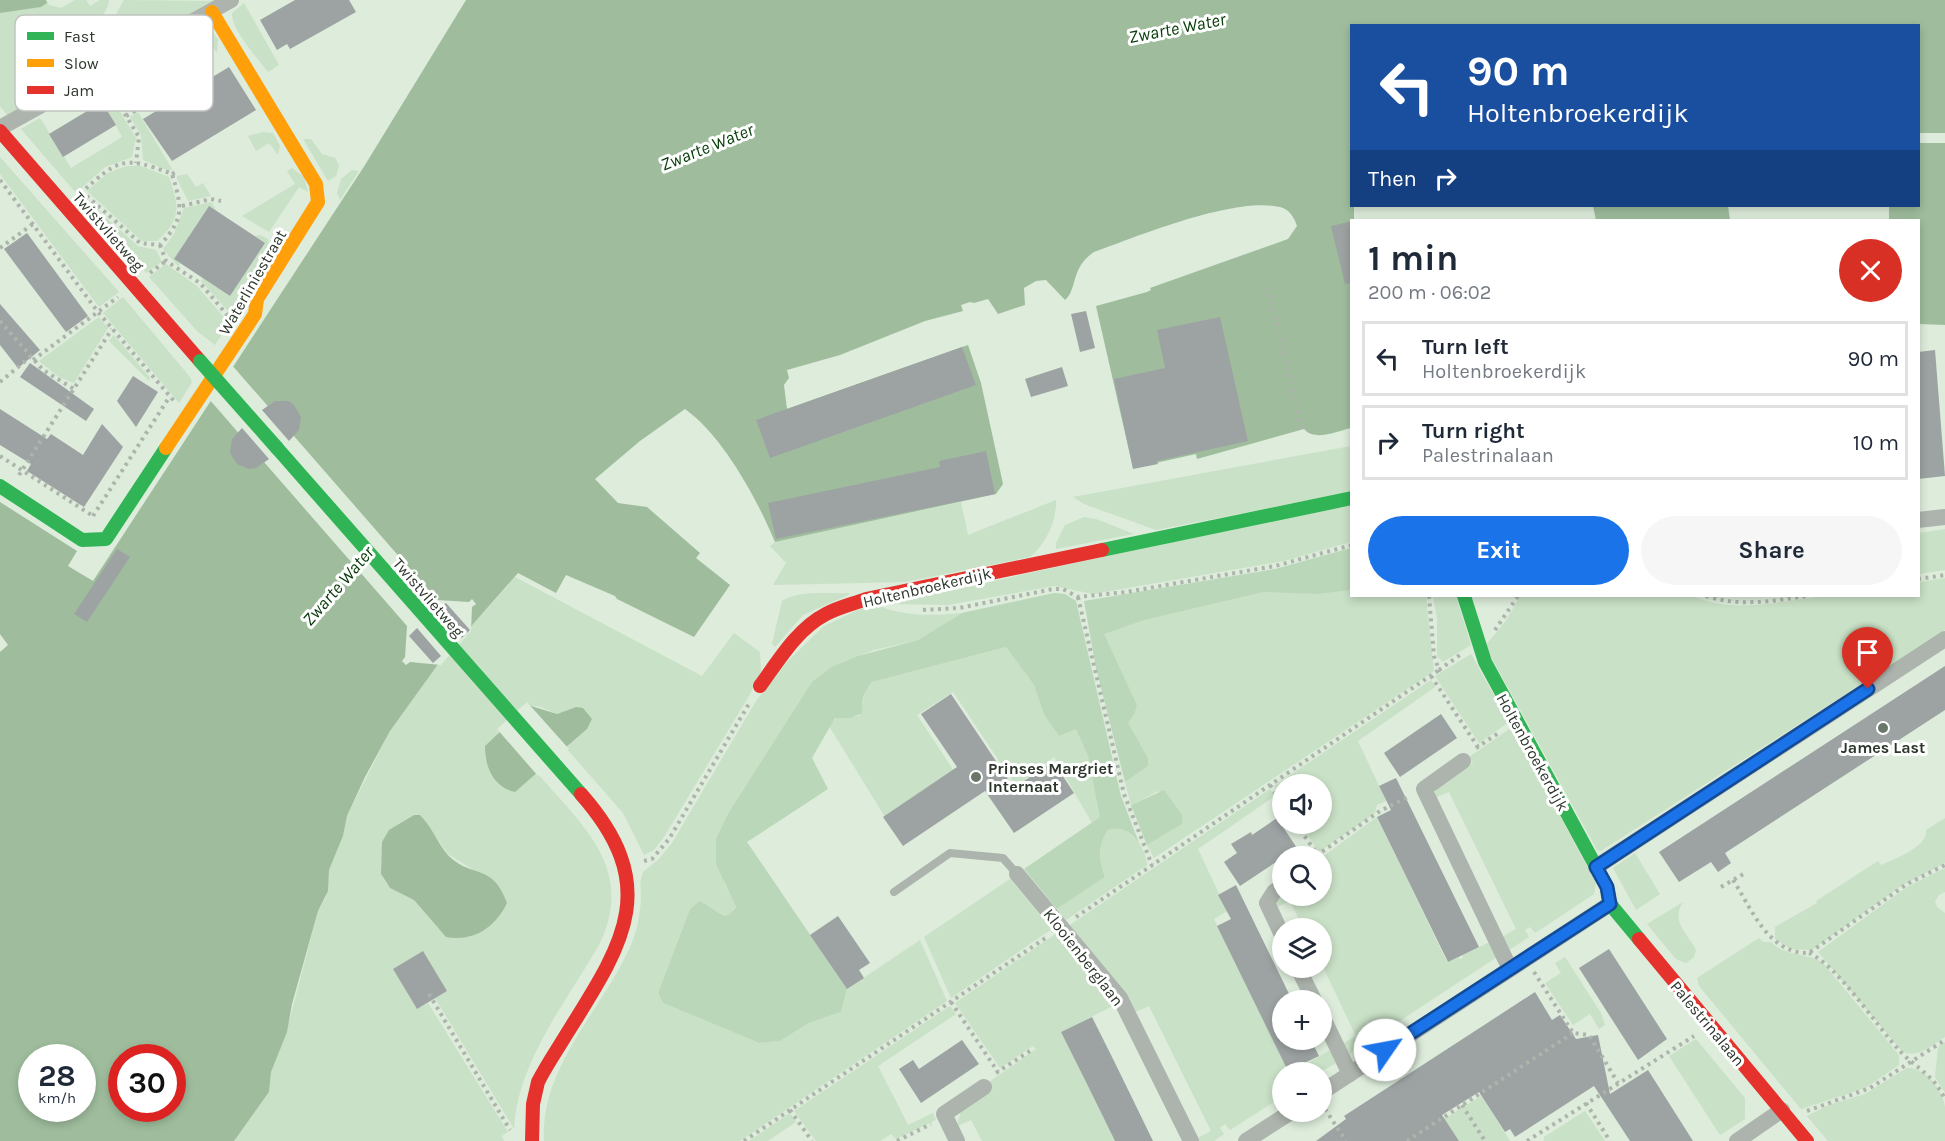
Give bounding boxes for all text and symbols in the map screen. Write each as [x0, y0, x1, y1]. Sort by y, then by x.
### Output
water label: Zwarte Water [1127, 8, 1228, 48]
legend [15, 15, 213, 111]
text: Fast [64, 27, 95, 46]
text: 90 m [1467, 46, 1570, 96]
icon: left [1368, 48, 1446, 126]
text: Slow [64, 54, 99, 73]
text: Jam [64, 81, 94, 100]
text: Holtenbroekerdijk [1467, 97, 1689, 129]
water label: Zwarte Water [657, 118, 758, 176]
icon: right [1429, 162, 1462, 195]
text: Then [1368, 166, 1417, 192]
street label: Twistvlietweg [69, 188, 148, 275]
street label: Waterliniestraat [215, 226, 290, 338]
text: 1 min [1368, 237, 1458, 279]
button: close [1839, 239, 1902, 302]
text: 200 m · 06:02 [1368, 281, 1491, 304]
text: Turn left [1422, 334, 1509, 360]
icon: left [1371, 342, 1404, 375]
text: 90 m [1847, 346, 1899, 372]
text: Holtenbroekerdijk [1422, 360, 1586, 383]
text: Turn right [1422, 418, 1525, 444]
icon: right [1371, 426, 1404, 459]
text: 10 m [1853, 430, 1899, 456]
text: Palestrinalaan [1422, 444, 1554, 467]
button: Exit [1368, 516, 1629, 585]
button: Share [1641, 516, 1902, 585]
water label: Zwarte Water [297, 541, 379, 630]
street label: Twistvlietweg [389, 554, 468, 641]
street label: Holtenbroekerdijk [861, 563, 993, 612]
pin [1842, 627, 1893, 689]
icon: arrive [1851, 636, 1884, 669]
street label: Holtenbroekerdijk [1492, 690, 1573, 814]
marker: James Last [1876, 721, 1890, 735]
place label: James Last [1841, 738, 1925, 757]
place label: Prinses Margriet Internaat [988, 759, 1113, 796]
marker: Prinses Margriet Internaat [969, 770, 983, 784]
map controls [1272, 774, 1332, 1122]
button: sound [1272, 774, 1332, 834]
button: search [1272, 846, 1332, 906]
street label: Klooienberglaan [1040, 905, 1128, 1010]
button: layers [1272, 918, 1332, 978]
street label: Palestrinalaan [1666, 977, 1749, 1070]
button: + [1272, 990, 1332, 1050]
position arrow [1353, 1018, 1417, 1082]
speed limit sign: 30 [108, 1044, 186, 1122]
text: 28 [38, 1058, 76, 1094]
button: − [1272, 1062, 1332, 1122]
text: km/h [38, 1089, 76, 1107]

